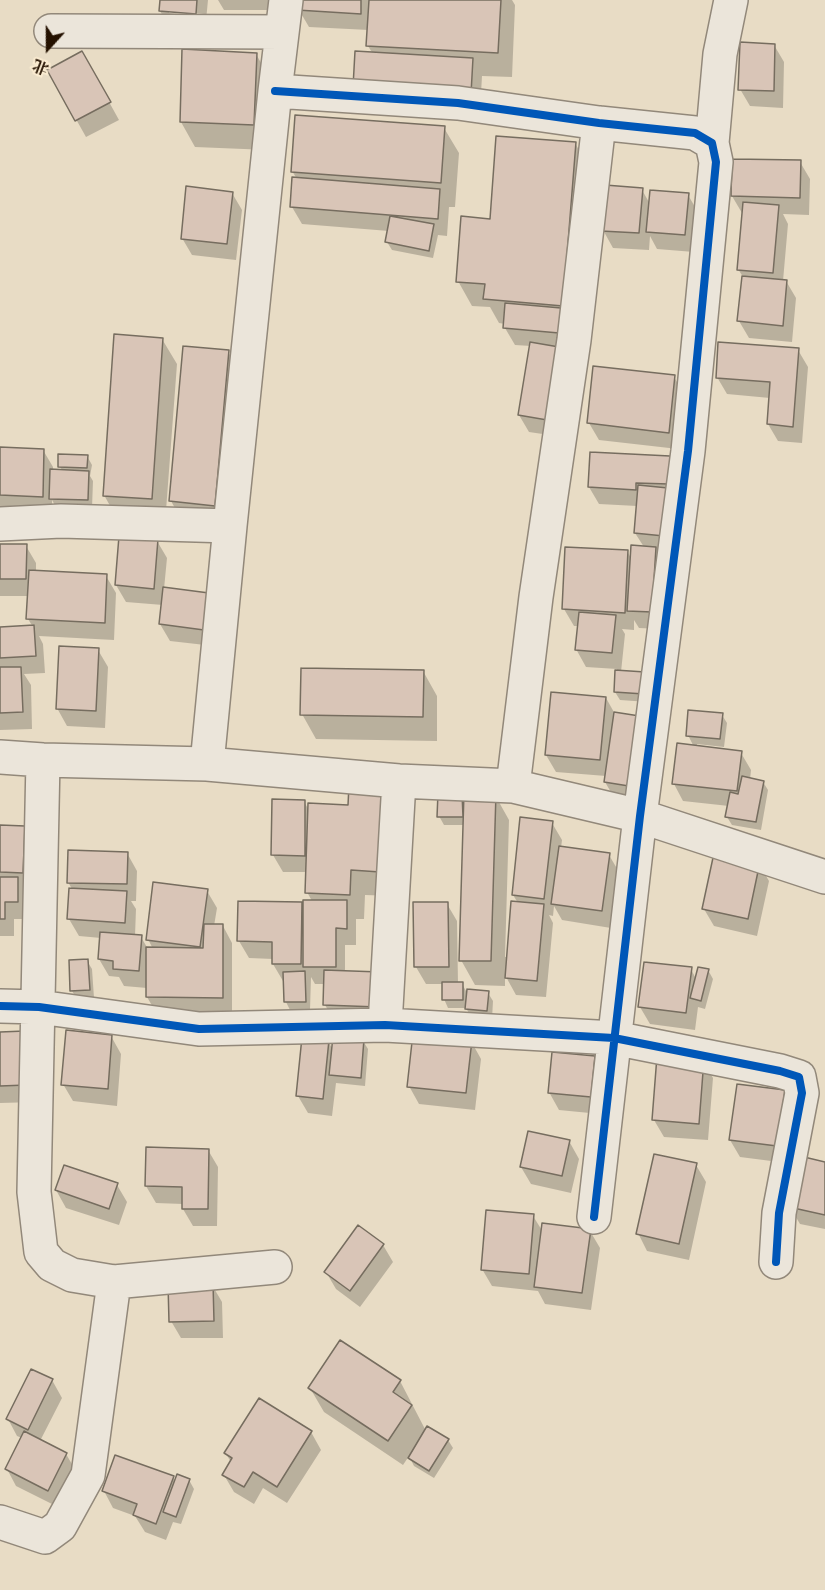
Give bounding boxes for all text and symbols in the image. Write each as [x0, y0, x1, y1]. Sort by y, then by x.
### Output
north arrow [18, 18, 78, 78]
text: 北 [30, 52, 53, 79]

